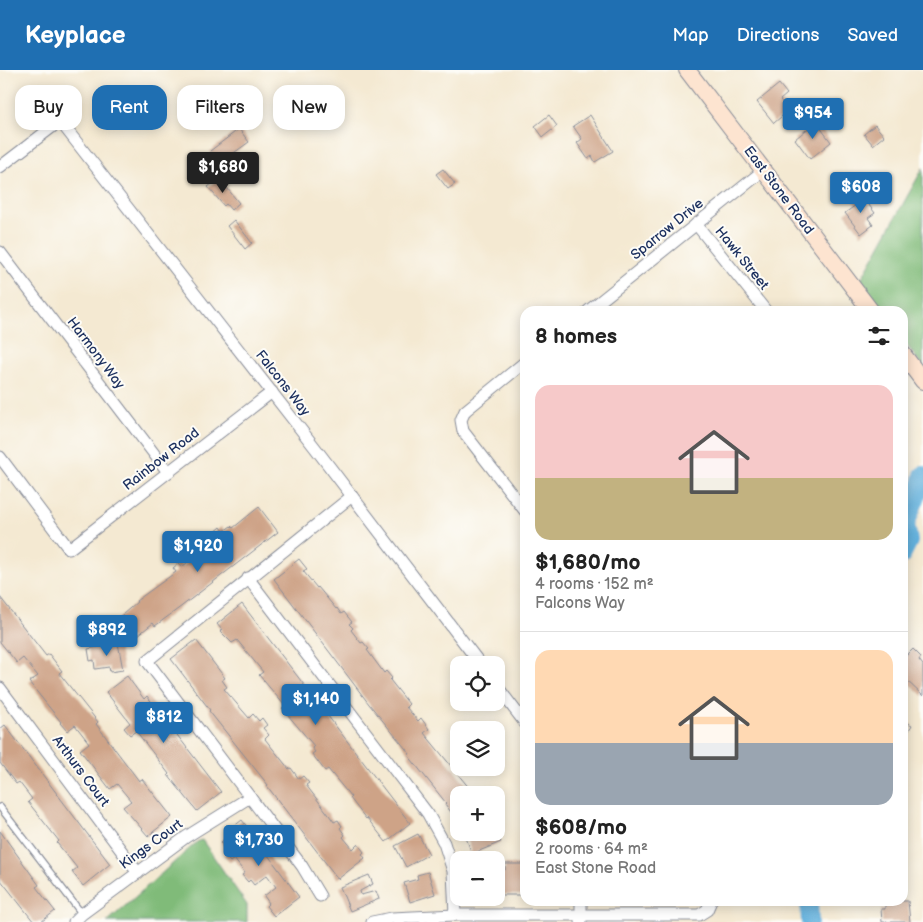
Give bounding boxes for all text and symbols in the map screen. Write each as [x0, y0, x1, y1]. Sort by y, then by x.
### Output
text: Keyplace [25, 21, 126, 50]
text: Map [673, 25, 709, 46]
text: Directions [737, 25, 819, 46]
text: Saved [847, 25, 898, 46]
chip: Buy [15, 85, 82, 130]
chip: Rent [92, 85, 167, 130]
chip: Filters [177, 85, 263, 130]
chip: New [273, 85, 345, 130]
pin: $954 [783, 98, 843, 140]
text: $954 [794, 104, 832, 123]
street label: East Stone Road [740, 143, 818, 237]
pin: $1,680 [182, 152, 264, 194]
text: $1,680 [198, 158, 248, 177]
pin: $608 [831, 172, 891, 214]
text: $608 [841, 178, 881, 197]
street label: Sparrow Drive [627, 195, 707, 263]
street label: Hawk Street [711, 223, 773, 294]
street label: Harmony Way [63, 314, 129, 393]
icon: filters [865, 322, 893, 350]
text: 8 homes [535, 324, 617, 349]
street label: Falcons Way [252, 347, 314, 420]
icon: home [669, 417, 759, 507]
street label: Rainbow Road [120, 424, 202, 494]
pin: $1,920 [157, 530, 239, 573]
text: $1,920 [173, 537, 223, 556]
text: $1,680/mo [535, 550, 640, 575]
text: 4 rooms · 152 m² [535, 575, 654, 594]
text: Falcons Way [535, 594, 625, 613]
pin: $892 [77, 614, 137, 657]
text: $892 [87, 621, 127, 640]
map controls [450, 656, 505, 906]
button: locate [450, 656, 505, 711]
icon: home [669, 683, 759, 773]
pin: $1,140 [275, 684, 357, 726]
text: $1,140 [293, 690, 339, 709]
pin: $812 [134, 702, 194, 744]
text: $812 [146, 708, 182, 727]
button: layers [450, 721, 505, 776]
street label: Arthurs Court [49, 732, 114, 810]
button: + [450, 786, 505, 841]
street label: Kings Court [116, 815, 187, 873]
text: $608/mo [535, 815, 627, 840]
pin: $1,730 [218, 824, 300, 867]
text: $1,730 [235, 831, 283, 850]
text: 2 rooms · 64 m² [535, 840, 648, 859]
button: − [450, 851, 505, 906]
text: East Stone Road [535, 859, 656, 878]

